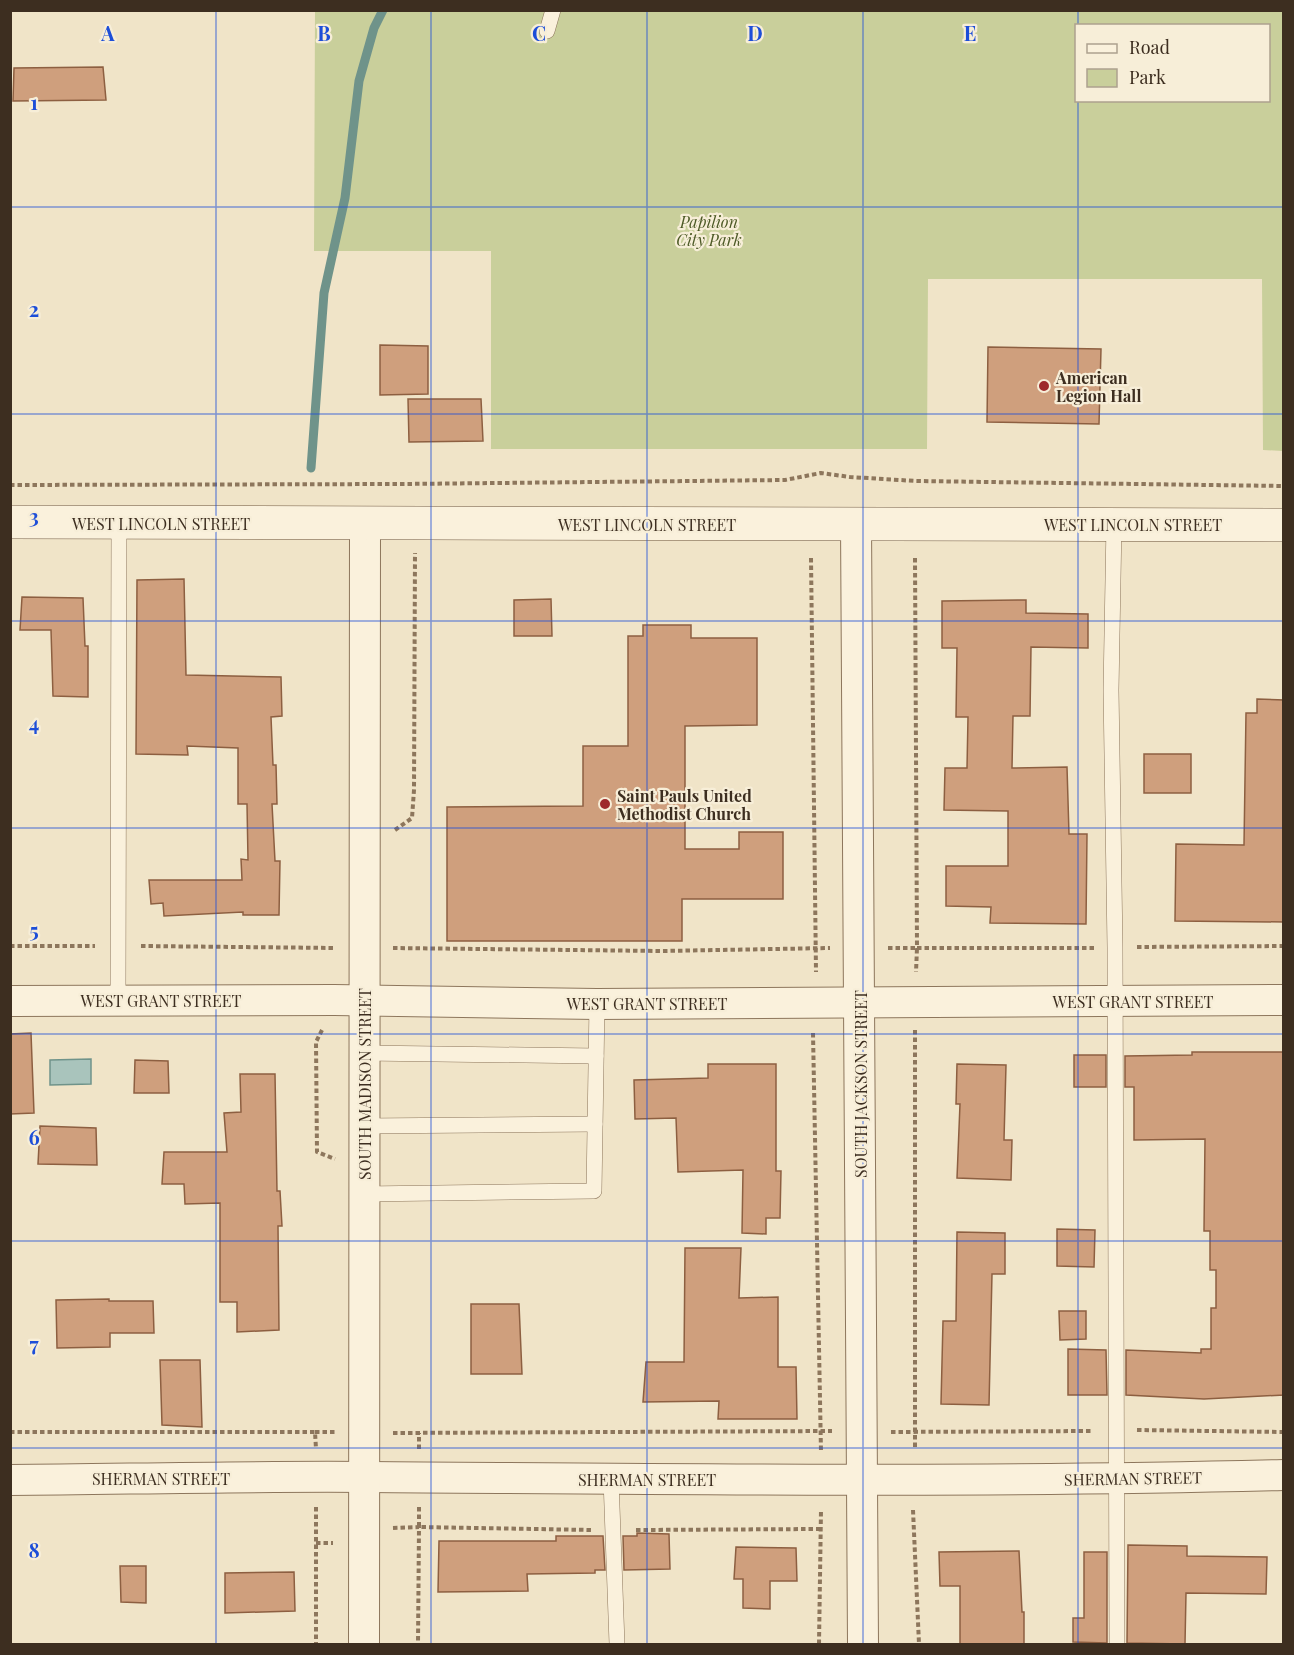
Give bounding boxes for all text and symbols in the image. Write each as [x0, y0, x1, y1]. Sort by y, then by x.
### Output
text: A [100, 19, 115, 46]
text: B [317, 19, 331, 46]
text: C [532, 19, 546, 46]
text: D [747, 19, 763, 46]
text: E [964, 19, 976, 46]
legend [1075, 24, 1270, 102]
text: Road [1129, 35, 1170, 59]
text: Park [1129, 65, 1166, 89]
text: 1 [30, 88, 38, 115]
park label: Papilion City Park [676, 211, 742, 250]
text: 2 [29, 295, 39, 322]
place label: American Legion Hall [1055, 367, 1141, 406]
marker: American Legion Hall [1037, 379, 1051, 393]
text: 3 [29, 502, 39, 529]
street label: WEST LINCOLN STREET [71, 513, 250, 534]
street label: WEST LINCOLN STREET [557, 514, 736, 535]
street label: WEST LINCOLN STREET [1043, 514, 1222, 535]
text: 4 [29, 709, 39, 736]
place label: Saint Pauls United Methodist Church [617, 785, 752, 824]
marker: Saint Pauls United Methodist Church [598, 797, 612, 811]
text: 5 [29, 916, 39, 943]
street label: SOUTH MADISON STREET [354, 988, 375, 1180]
street label: WEST GRANT STREET [80, 990, 242, 1011]
street label: SOUTH JACKSON STREET [850, 990, 871, 1178]
street label: WEST GRANT STREET [1052, 991, 1214, 1012]
street label: WEST GRANT STREET [566, 993, 728, 1014]
text: 6 [28, 1123, 40, 1150]
text: 7 [29, 1330, 39, 1357]
street label: SHERMAN STREET [1064, 1466, 1202, 1490]
street label: SHERMAN STREET [92, 1468, 230, 1489]
street label: SHERMAN STREET [578, 1469, 716, 1490]
text: 8 [28, 1536, 40, 1563]

